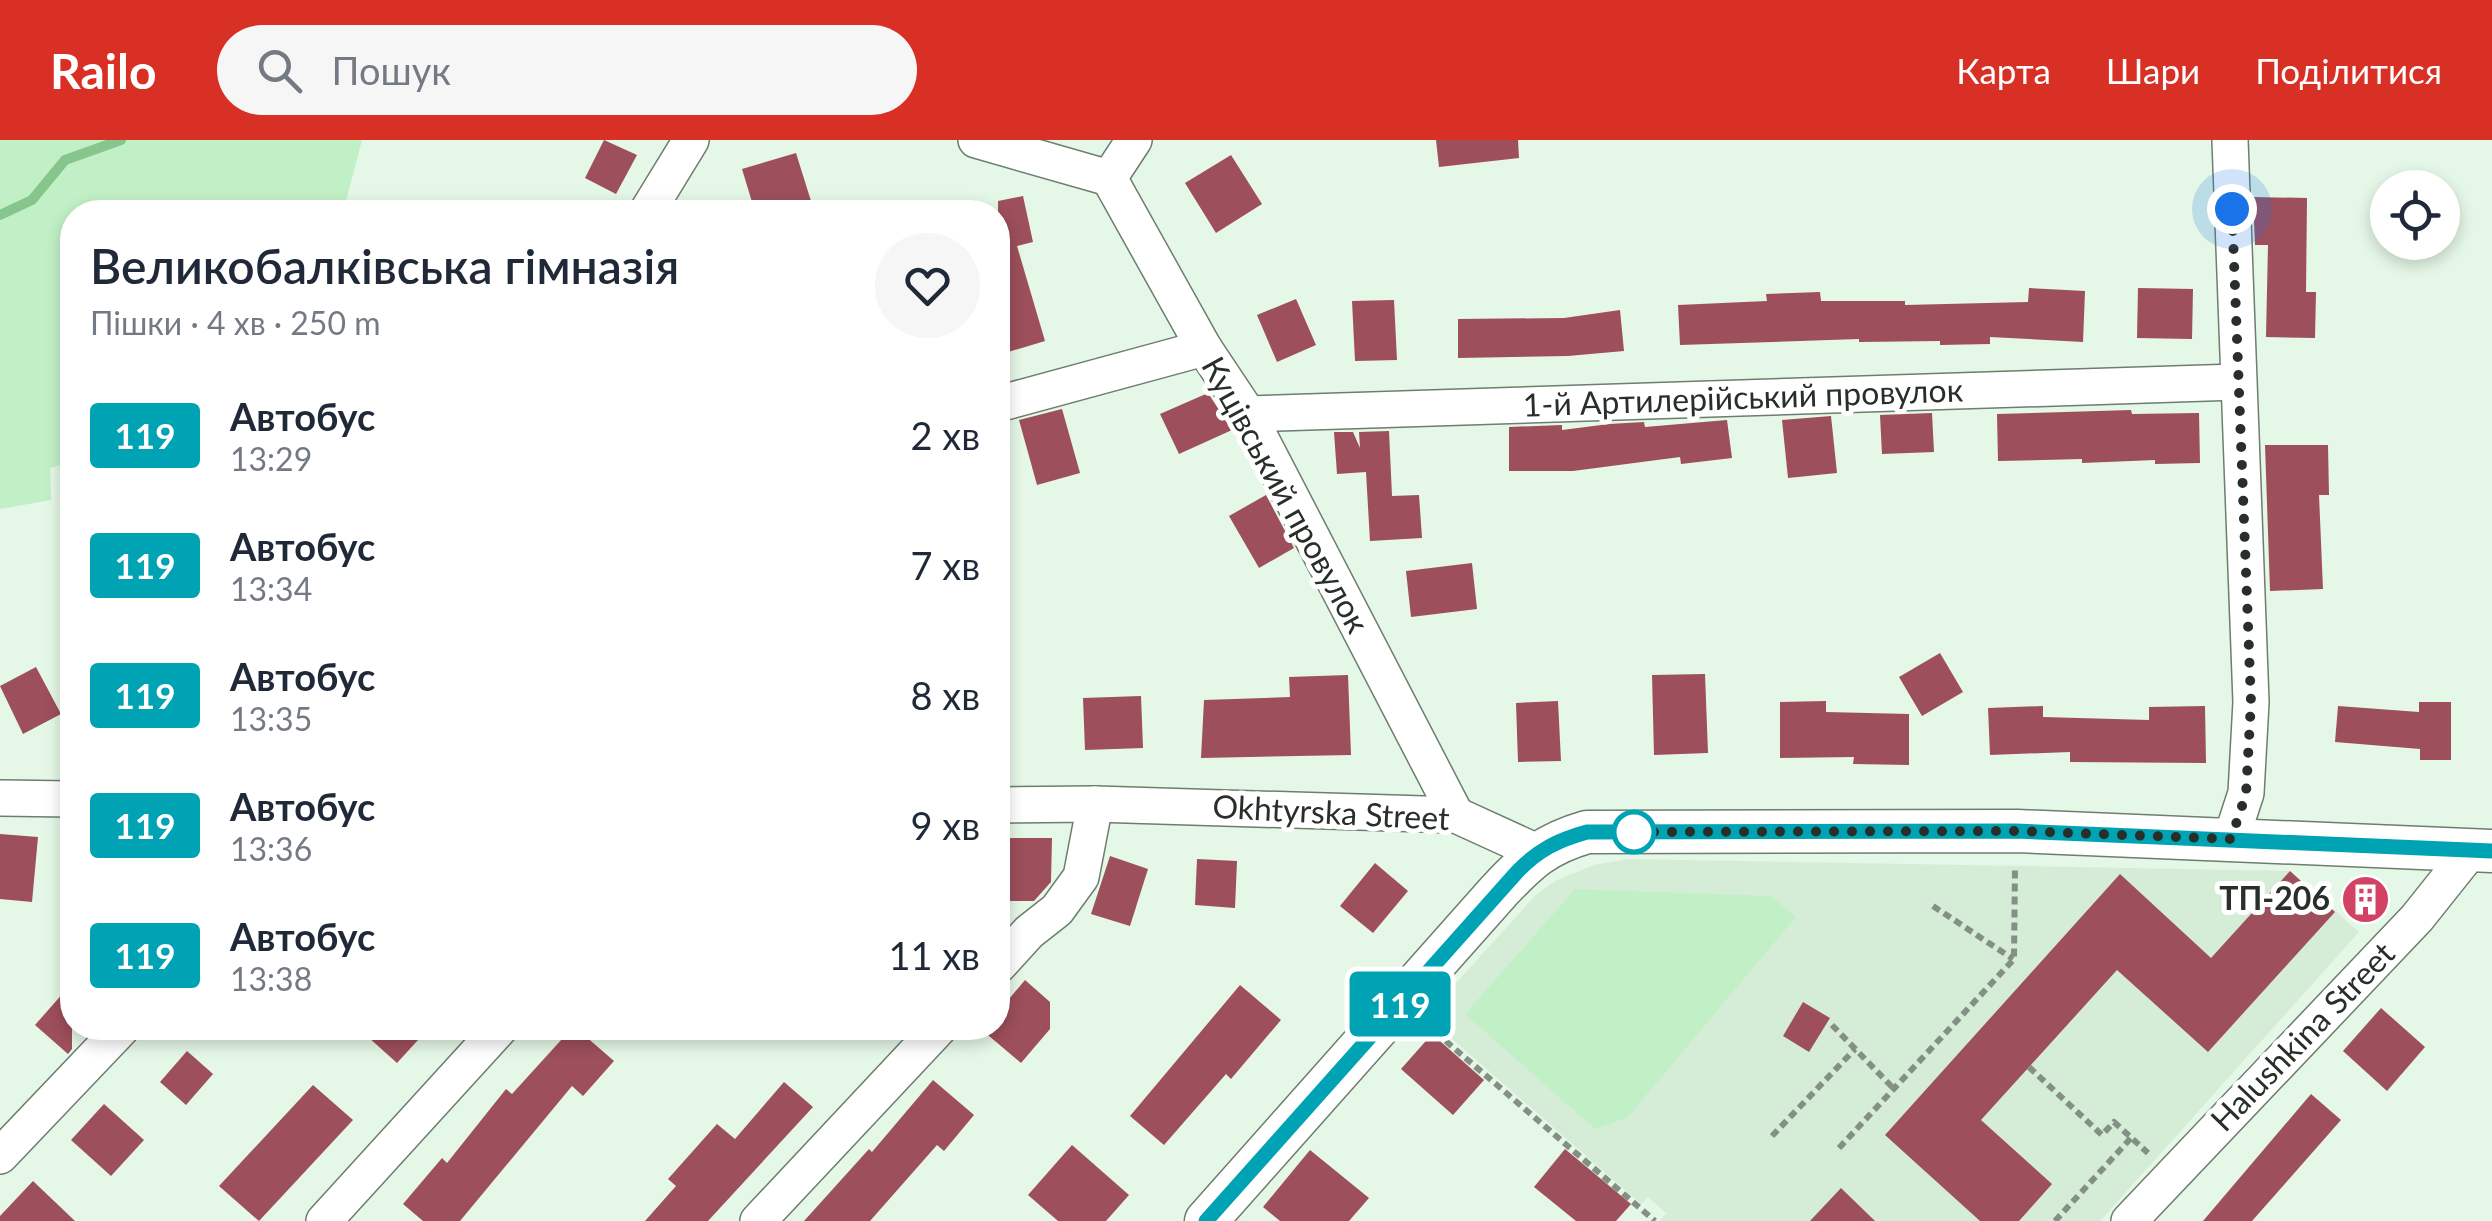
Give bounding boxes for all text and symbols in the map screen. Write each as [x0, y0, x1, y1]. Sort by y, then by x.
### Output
search box [217, 25, 917, 115]
text: Railo [50, 42, 157, 99]
icon: search [252, 43, 307, 98]
text: Пошук [332, 47, 451, 93]
text: Карта [1956, 49, 2051, 91]
text: Шари [2106, 49, 2200, 91]
text: Поділитися [2255, 49, 2442, 91]
map controls [2370, 170, 2460, 260]
button: locate [2370, 170, 2460, 260]
your location [2207, 184, 2257, 234]
button: heart [875, 233, 980, 338]
text: Великобалківська гімназія [90, 237, 679, 294]
text: Пішки · 4 хв · 250 m [90, 303, 380, 342]
street label: Куцівський провулок [1194, 350, 1379, 639]
street label: 1-й Артилерійський провулок [1522, 369, 1964, 424]
text: Автобус [230, 393, 375, 439]
text: 2 хв [910, 412, 980, 458]
text: 119 [115, 414, 175, 456]
text: 13:29 [230, 439, 312, 478]
text: Автобус [230, 523, 375, 569]
text: 7 хв [910, 542, 980, 588]
text: 119 [115, 544, 175, 586]
text: 13:34 [230, 569, 312, 608]
text: Автобус [230, 653, 375, 699]
text: 8 хв [910, 672, 980, 718]
text: 119 [115, 674, 175, 716]
text: 13:35 [230, 699, 312, 738]
text: Автобус [230, 783, 375, 829]
street label: Okhtyrska Street [1212, 786, 1451, 837]
text: 9 хв [910, 802, 980, 848]
text: 119 [115, 804, 175, 846]
unlabelled marker [1613, 811, 1655, 853]
text: 13:36 [230, 829, 312, 868]
building icon: ТП-206 [2339, 873, 2391, 925]
place label: ТП-206 [2219, 878, 2330, 917]
text: Автобус [230, 913, 375, 959]
text: 11 хв [888, 932, 980, 978]
street label: Halushkina Street [2202, 933, 2402, 1138]
text: 119 [115, 934, 175, 976]
text: 13:38 [230, 959, 312, 998]
line badge: 119 [1342, 972, 1458, 1036]
text: 119 [1370, 983, 1430, 1025]

